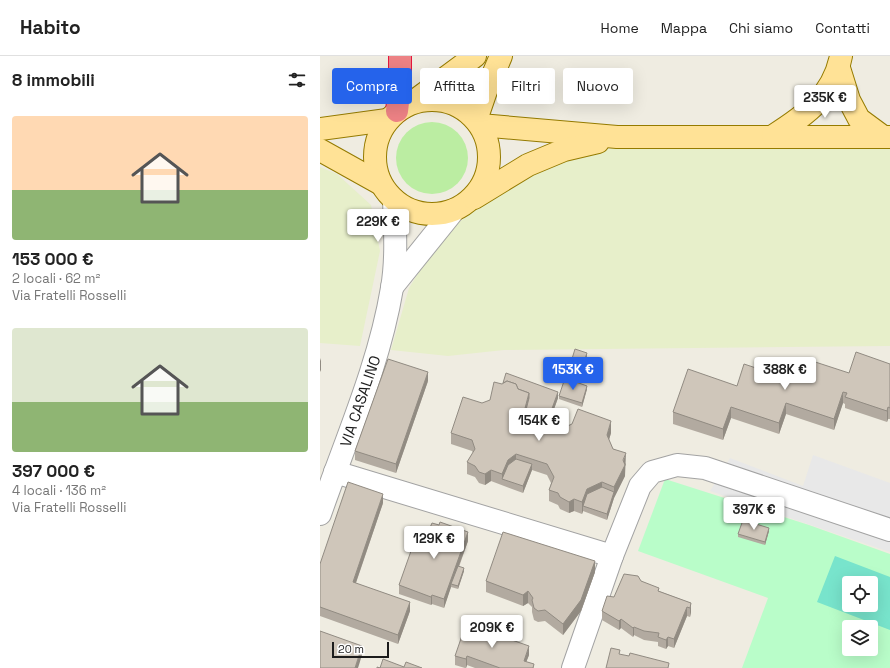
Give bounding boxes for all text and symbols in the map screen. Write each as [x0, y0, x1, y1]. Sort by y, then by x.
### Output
text: Habito [20, 15, 81, 40]
text: Home [601, 19, 639, 37]
text: Mappa [661, 19, 707, 37]
text: Chi siamo [729, 19, 793, 37]
text: Contatti [815, 19, 870, 37]
chip: Compra [332, 68, 412, 104]
chip: Affitta [420, 68, 489, 104]
chip: Filtri [497, 68, 555, 104]
chip: Nuovo [563, 68, 633, 104]
text: 8 immobili [12, 69, 95, 91]
icon: filters [286, 69, 308, 91]
pin: 235K € [792, 85, 858, 119]
text: 235K € [803, 89, 847, 106]
icon: home [124, 142, 196, 214]
pin: 229K € [345, 209, 411, 243]
text: 229K € [356, 213, 400, 230]
text: 153 000 € [12, 248, 93, 270]
text: 2 locali · 62 m² [12, 270, 100, 287]
text: Via Fratelli Rosselli [12, 287, 126, 304]
street label: VIA CASALINO [335, 353, 385, 449]
icon: home [124, 354, 196, 426]
pin: 153K € [540, 357, 606, 391]
pin: 388K € [752, 357, 818, 391]
text: 153K € [552, 361, 594, 378]
text: 388K € [763, 361, 807, 378]
pin: 154K € [506, 408, 572, 442]
text: 154K € [518, 412, 560, 429]
text: 397 000 € [12, 460, 95, 482]
text: 4 locali · 136 m² [12, 482, 106, 499]
pin: 397K € [721, 497, 787, 531]
text: Via Fratelli Rosselli [12, 499, 126, 516]
text: 397K € [732, 501, 776, 518]
pin: 129K € [401, 526, 467, 560]
text: 129K € [413, 530, 455, 547]
map controls [842, 576, 878, 656]
button: locate [842, 576, 878, 612]
pin: 209K € [459, 615, 525, 649]
text: 209K € [470, 619, 514, 636]
button: layers [842, 620, 878, 656]
scale bar [332, 640, 389, 659]
text: 20 m [338, 642, 364, 656]

